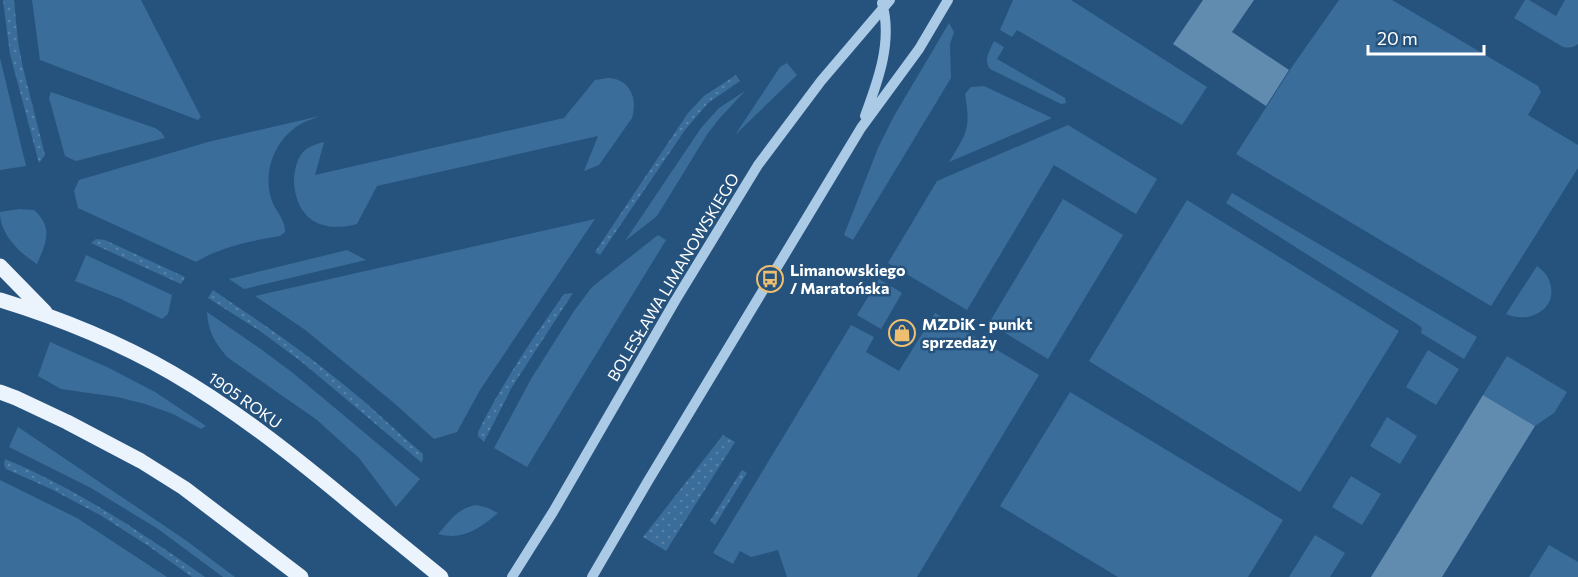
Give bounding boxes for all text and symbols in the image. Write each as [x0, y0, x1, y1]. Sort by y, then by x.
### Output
scale bar [1368, 18, 1484, 56]
text: 20 m [1377, 27, 1418, 49]
street label: BOLESŁAWA LIMANOWSKIEGO [603, 169, 742, 384]
place label: Limanowskiego / Maratońska [790, 260, 906, 297]
bus stop icon: Limanowskiego / Maratońska [755, 264, 785, 294]
place label: MZDiK - punkt sprzedaży [922, 314, 1033, 351]
shop icon: MZDiK - punkt sprzedaży [887, 318, 917, 348]
street label: 1905 ROKU [205, 367, 286, 432]

